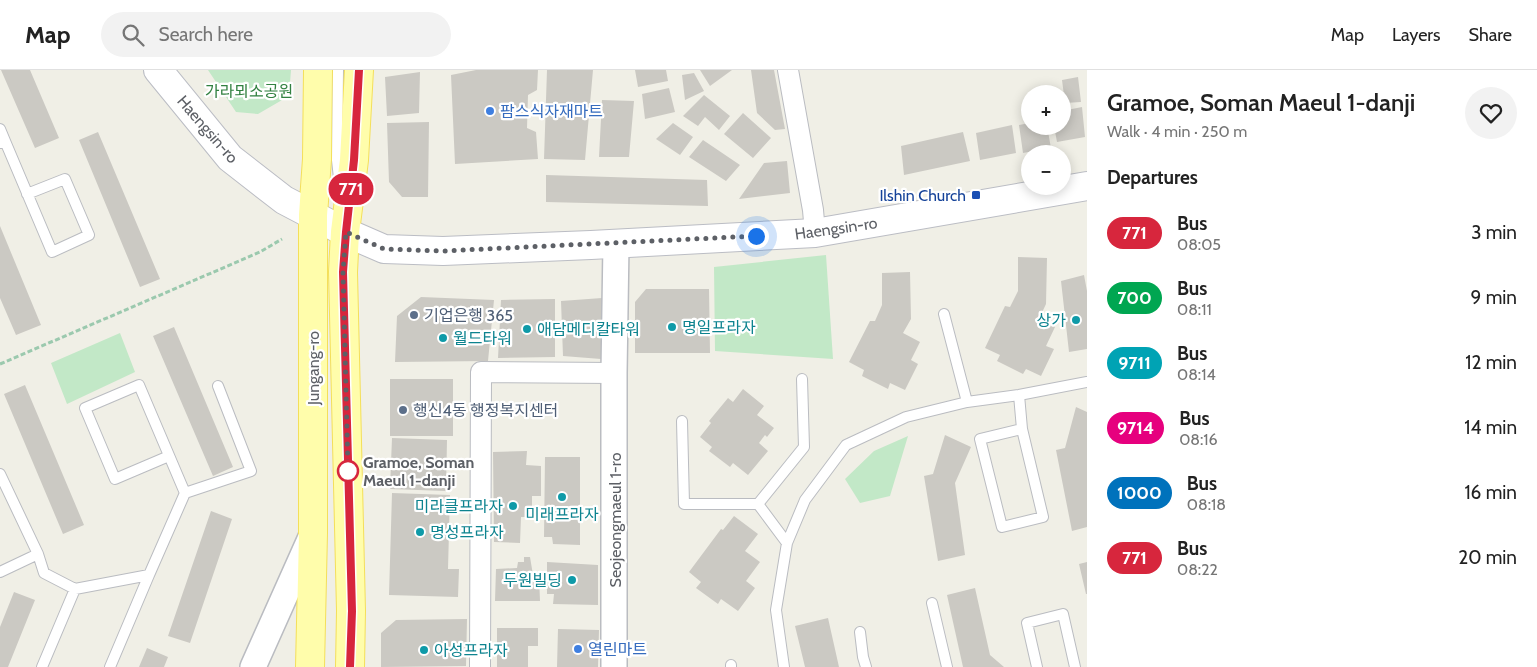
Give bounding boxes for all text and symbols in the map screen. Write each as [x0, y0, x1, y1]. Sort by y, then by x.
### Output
search box [101, 12, 451, 57]
text: Map [25, 20, 71, 49]
icon: search [119, 21, 147, 49]
text: Search here [159, 23, 253, 46]
text: Map [1331, 24, 1364, 46]
text: Layers [1392, 24, 1441, 46]
text: Share [1469, 24, 1512, 46]
park label: 가라뫼소공원 [205, 82, 293, 101]
map controls [1021, 85, 1071, 195]
button: + [1021, 85, 1071, 135]
button: heart [1465, 87, 1517, 139]
text: Gramoe, Soman Maeul 1-danji [1107, 88, 1415, 117]
street label: Haengsin-ro [173, 92, 242, 167]
place label: 팜스식자재마트 [500, 102, 603, 121]
marker: 팜스식자재마트 [484, 105, 496, 117]
text: Walk · 4 min · 250 m [1107, 122, 1247, 141]
button: − [1021, 145, 1071, 195]
text: Departures [1107, 166, 1198, 189]
line badge: 771 [322, 173, 380, 205]
text: 771 [338, 178, 364, 200]
place label: Ilshin Church [879, 186, 966, 205]
marker: Ilshin Church [970, 189, 982, 201]
text: Bus [1177, 212, 1207, 235]
street label: Haengsin-ro [793, 213, 879, 244]
text: 3 min [1471, 221, 1517, 244]
text: 771 [1122, 222, 1147, 244]
your location [744, 224, 769, 249]
text: 08:05 [1177, 235, 1221, 254]
text: Bus [1177, 277, 1207, 300]
text: 9 min [1471, 286, 1517, 309]
text: 700 [1117, 287, 1152, 309]
text: 08:11 [1177, 300, 1212, 319]
place label: 기업은행 365 [424, 306, 513, 325]
marker: 기업은행 365 [408, 309, 420, 321]
place label: 상가 [1037, 311, 1066, 330]
marker: 상가 [1070, 314, 1082, 326]
place label: 명일프라자 [682, 318, 756, 337]
place label: 애담메디칼타워 [537, 320, 640, 339]
marker: 명일프라자 [666, 321, 678, 333]
marker: 애담메디칼타워 [521, 323, 533, 335]
place label: 월드타워 [453, 329, 512, 348]
street label: Jungang-ro [304, 331, 323, 406]
marker: 월드타워 [437, 332, 449, 344]
text: Bus [1177, 342, 1207, 365]
text: 12 min [1465, 351, 1517, 374]
text: 9711 [1118, 352, 1151, 374]
text: 08:14 [1177, 365, 1216, 384]
place label: 행신4동 행정복지센터 [413, 401, 558, 420]
marker: 행신4동 행정복지센터 [397, 404, 409, 416]
text: Bus [1179, 407, 1209, 430]
text: 14 min [1464, 416, 1517, 439]
text: 9714 [1117, 417, 1154, 439]
text: 08:16 [1179, 430, 1218, 449]
street label: Seojeongmaeul 1-ro [606, 452, 625, 587]
place label: Gramoe, Soman Maeul 1-danji [363, 453, 474, 490]
marker: Gramoe, Soman Maeul 1-danji [337, 460, 359, 482]
text: Bus [1187, 472, 1217, 495]
text: 16 min [1464, 481, 1517, 504]
text: 1000 [1117, 482, 1162, 504]
marker: 미래프라자 [556, 491, 568, 503]
text: 08:18 [1187, 495, 1226, 514]
place label: 미라클프라자 [415, 497, 503, 516]
marker: 미라클프라자 [507, 500, 519, 512]
place label: 미래프라자 [525, 505, 599, 524]
place label: 명성프라자 [430, 523, 504, 542]
marker: 명성프라자 [414, 526, 426, 538]
text: Bus [1177, 537, 1207, 560]
text: 20 min [1458, 546, 1517, 569]
text: 771 [1122, 547, 1147, 569]
text: 08:22 [1177, 560, 1218, 579]
place label: 두원빌딩 [503, 571, 562, 590]
marker: 두원빌딩 [566, 574, 578, 586]
place label: 열린마트 [588, 640, 647, 659]
place label: 아성프라자 [434, 641, 508, 660]
marker: 열린마트 [572, 643, 584, 655]
marker: 아성프라자 [418, 644, 430, 656]

